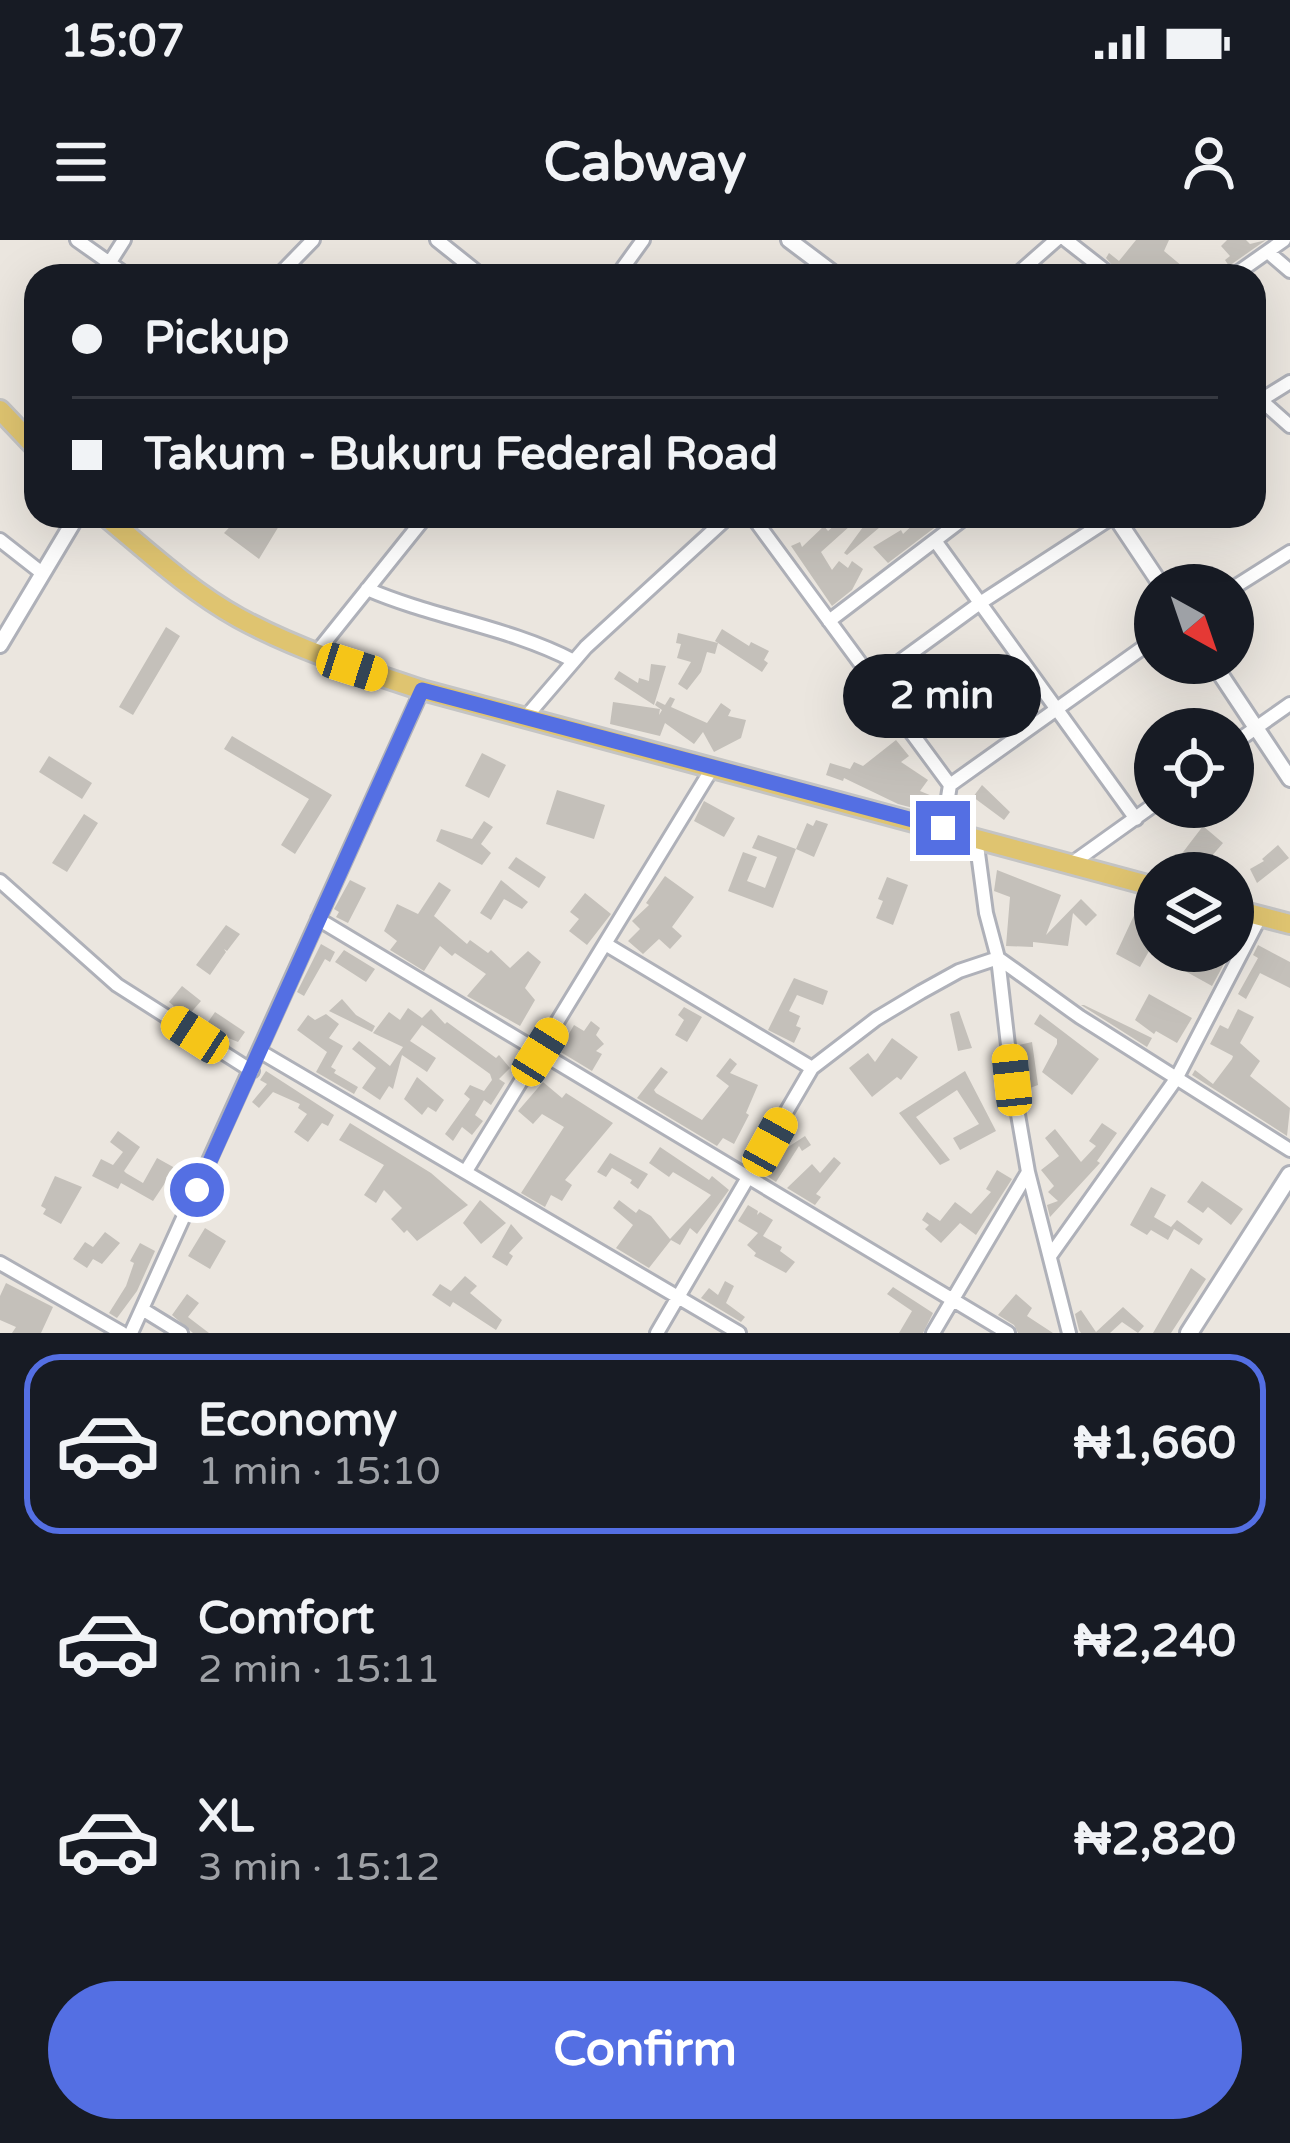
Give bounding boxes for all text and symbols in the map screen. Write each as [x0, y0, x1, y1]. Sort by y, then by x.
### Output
text: 15:07 [60, 15, 185, 69]
icon: menu [48, 129, 114, 195]
icon: person [1176, 129, 1242, 195]
text: Cabway [544, 130, 746, 195]
text: Pickup [144, 312, 289, 366]
text: Takum - Bukuru Federal Road [144, 428, 778, 482]
north arrow [1134, 564, 1254, 684]
map controls [1134, 564, 1254, 972]
car [312, 639, 392, 695]
callout: 2 min [844, 654, 1042, 738]
text: 2 min [890, 672, 994, 719]
button: locate [1134, 708, 1254, 828]
route end [916, 801, 970, 855]
button: layers [1134, 852, 1254, 972]
car [155, 1000, 235, 1070]
car [506, 1012, 574, 1092]
car [990, 1042, 1034, 1118]
car [737, 1102, 803, 1182]
route start [170, 1163, 224, 1217]
icon: car [54, 1390, 162, 1498]
text: Economy [198, 1394, 397, 1448]
text: ₦1,660 [1074, 1417, 1236, 1471]
text: 1 min · 15:10 [198, 1448, 440, 1495]
icon: car [54, 1588, 162, 1696]
text: Comfort [198, 1592, 374, 1646]
text: ₦2,240 [1074, 1615, 1236, 1669]
text: 2 min · 15:11 [198, 1646, 440, 1693]
icon: car [54, 1786, 162, 1894]
text: XL [198, 1790, 254, 1844]
text: ₦2,820 [1074, 1813, 1236, 1867]
text: 3 min · 15:12 [198, 1844, 440, 1891]
button: Confirm [48, 1981, 1242, 2119]

